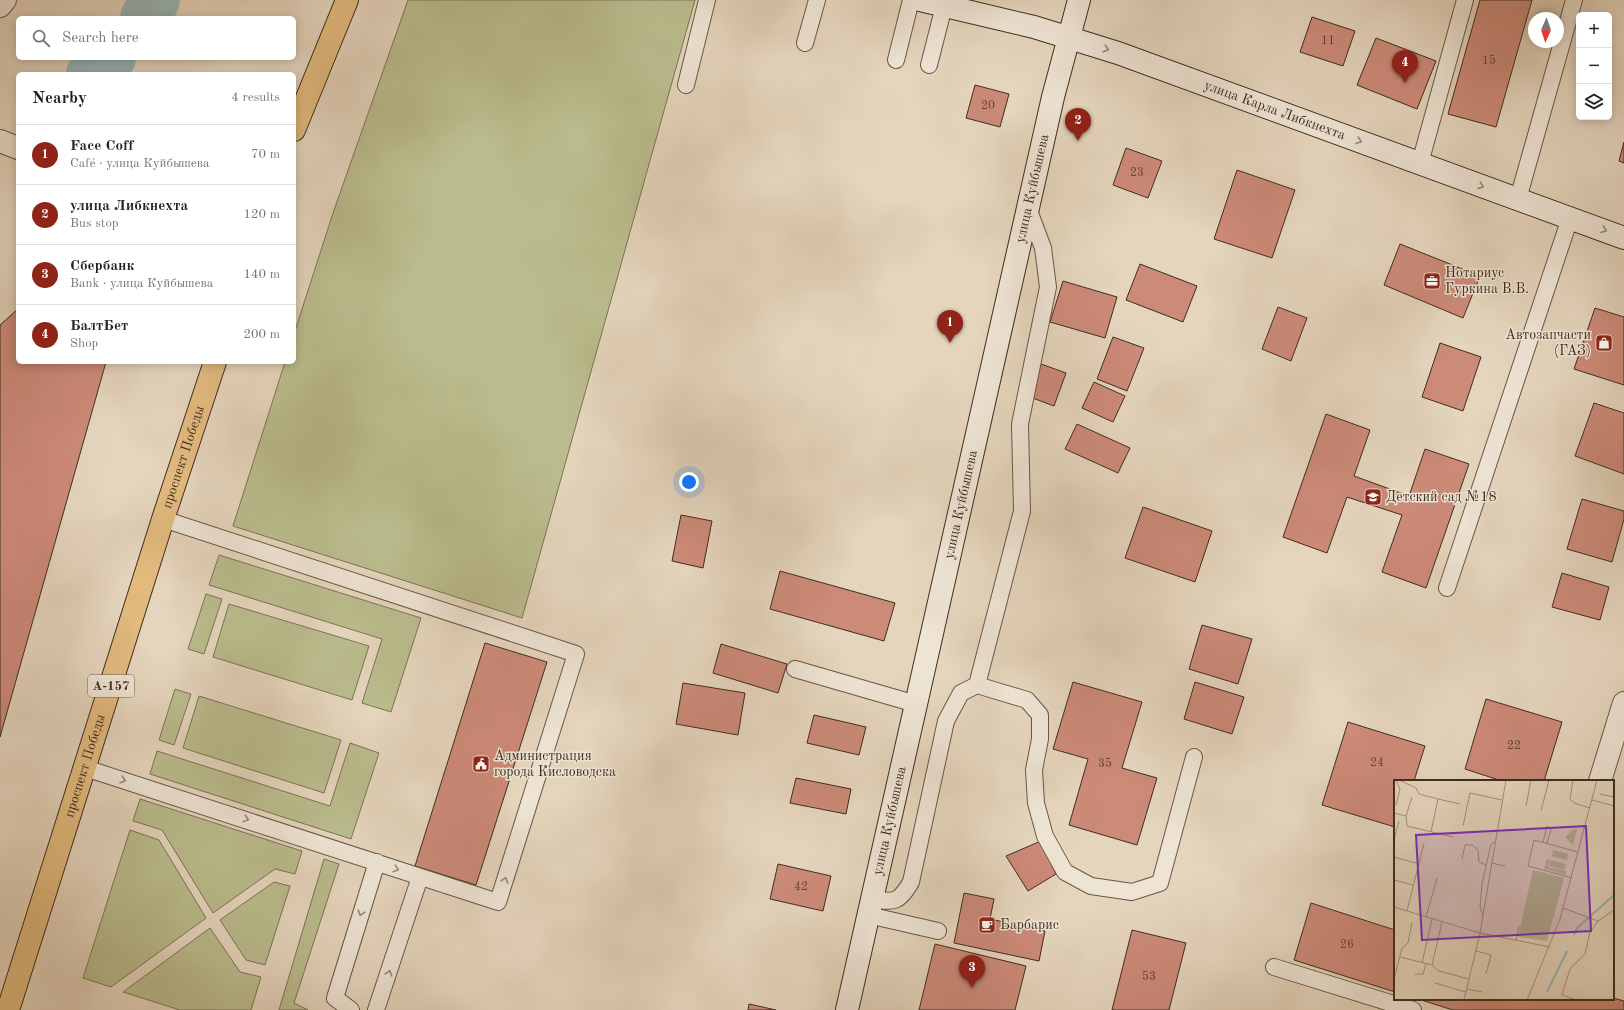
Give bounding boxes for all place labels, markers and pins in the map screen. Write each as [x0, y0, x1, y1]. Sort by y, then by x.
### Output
pin: 4 [1392, 50, 1418, 83]
pin: 2 [1065, 108, 1091, 141]
place label: Нотариус Гуркина В.В. [1445, 266, 1529, 296]
office icon: Нотариус Гуркина В.В. [1422, 271, 1442, 291]
pin: 1 [937, 310, 963, 343]
place label: Автозапчасти (ГАЗ) [1505, 328, 1591, 358]
shop icon: Автозапчасти (ГАЗ) [1594, 333, 1614, 353]
school or university icon: Детский сад №18 [1363, 487, 1383, 507]
place label: Детский сад №18 [1386, 490, 1497, 504]
place label: Администрация города Кисловодска [494, 749, 616, 779]
public building icon: Администрация города Кисловодска [471, 754, 491, 774]
cafe icon: Барбарис [977, 915, 997, 935]
place label: Барбарис [1000, 918, 1059, 932]
pin: 3 [959, 955, 985, 988]

